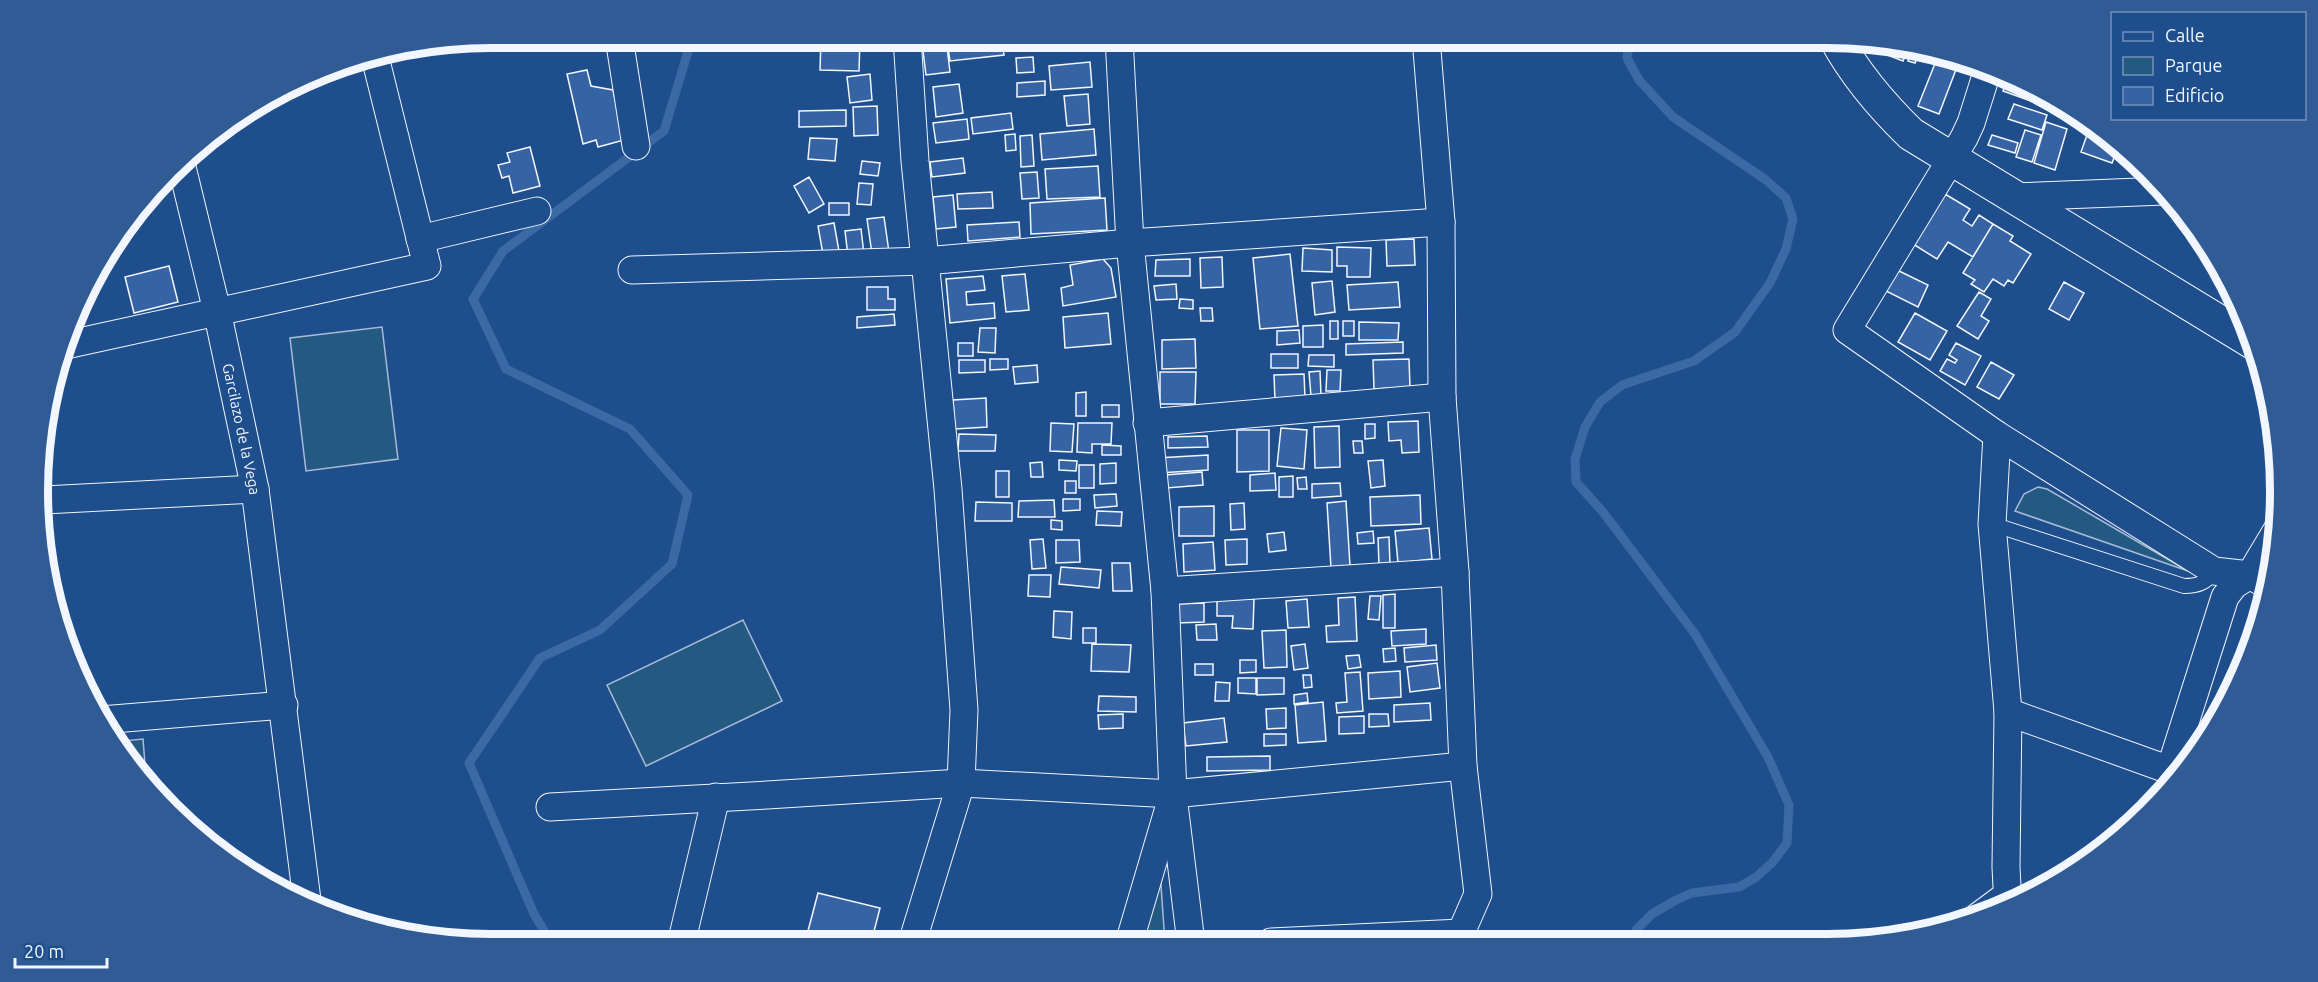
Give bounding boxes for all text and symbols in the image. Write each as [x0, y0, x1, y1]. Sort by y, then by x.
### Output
legend [2111, 12, 2306, 120]
text: Calle [2165, 25, 2205, 45]
text: Parque [2165, 55, 2222, 75]
text: Edificio [2165, 85, 2224, 105]
street label: Garcilazo de la Vega [220, 362, 264, 496]
scale bar [15, 931, 106, 969]
text: 20 m [24, 941, 64, 961]

